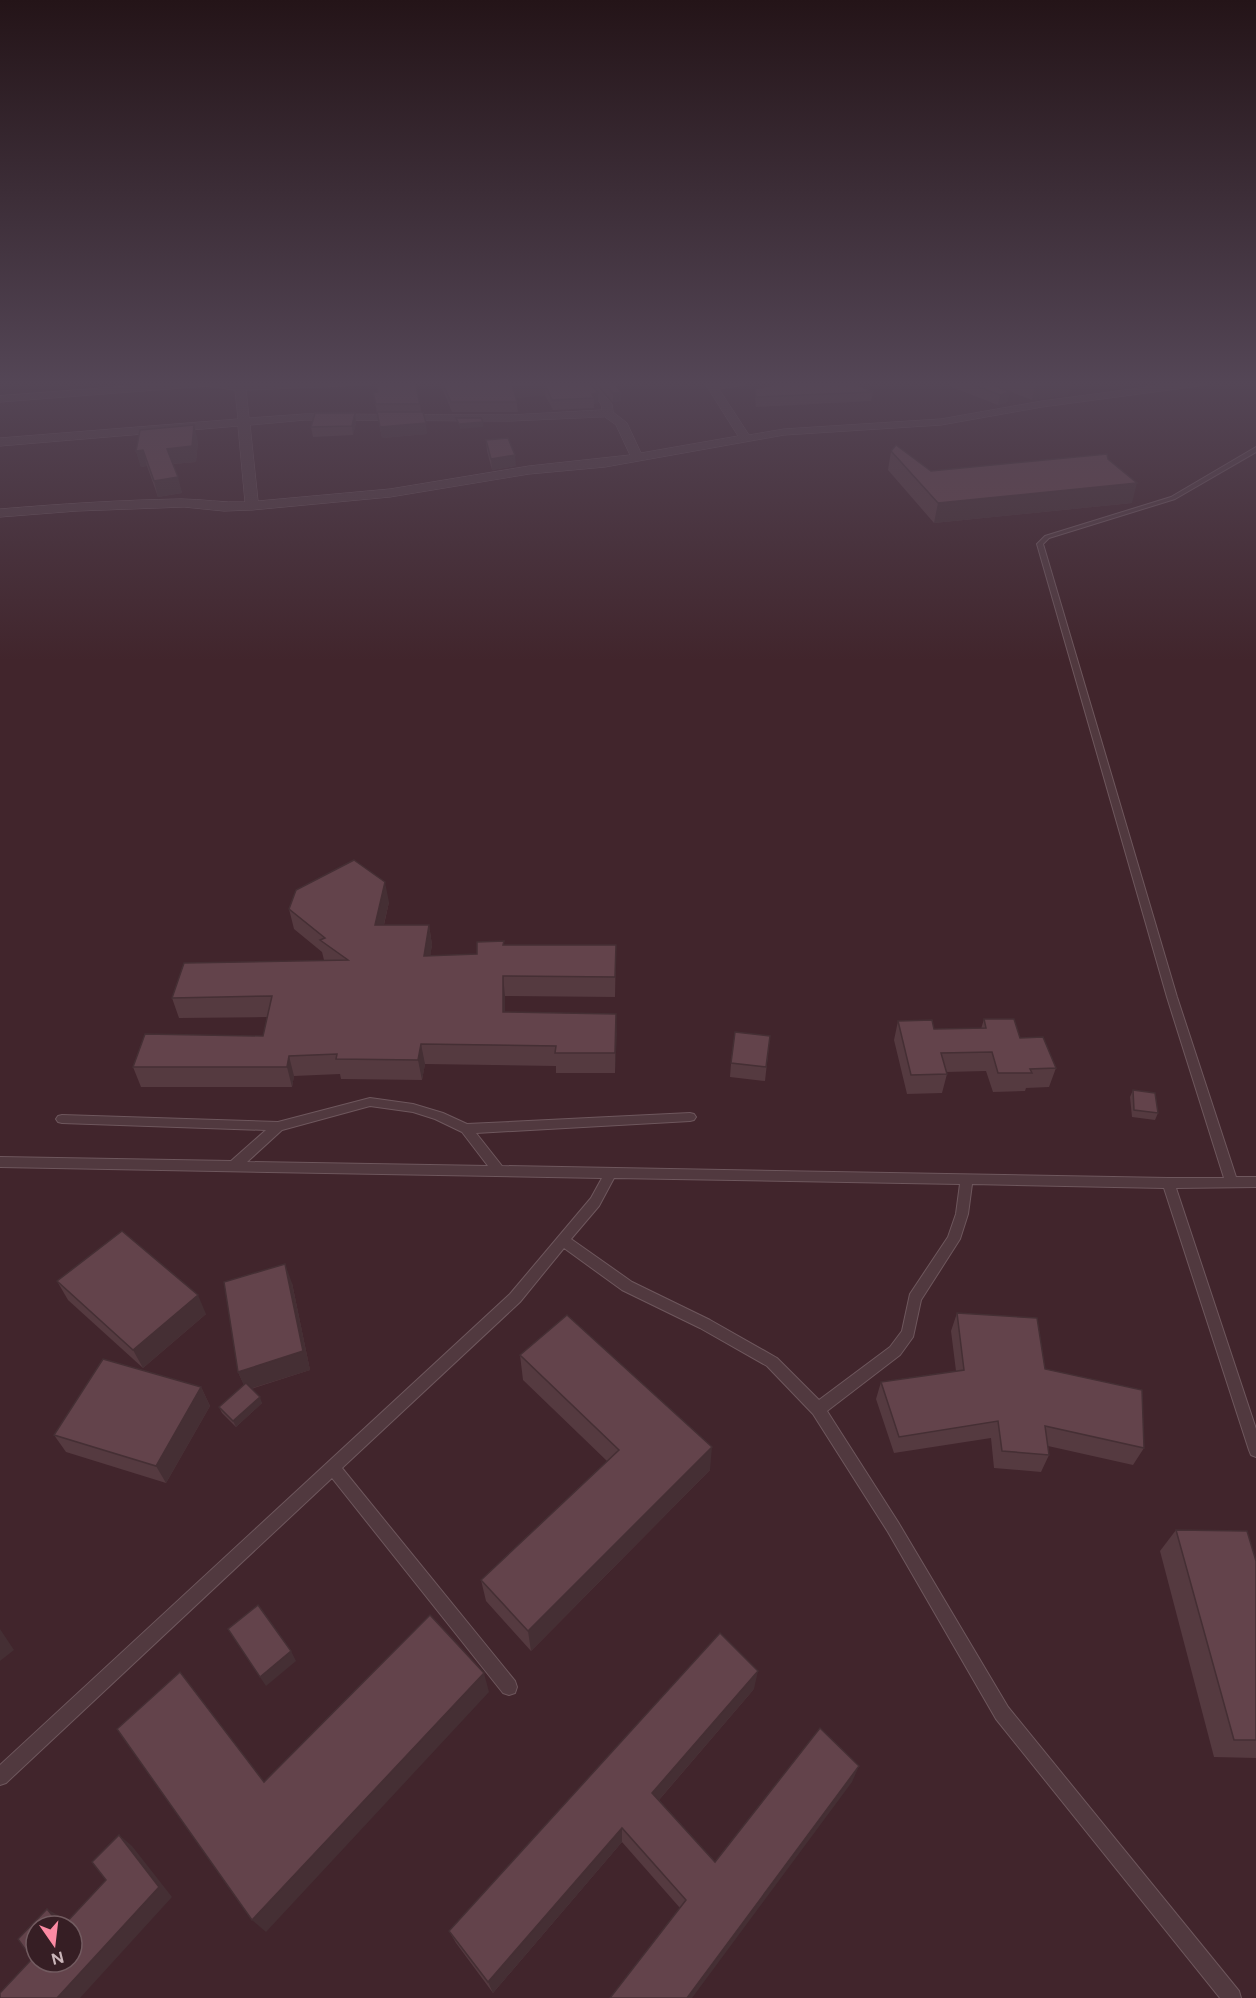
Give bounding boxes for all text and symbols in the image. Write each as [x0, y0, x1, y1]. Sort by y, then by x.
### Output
north arrow [24, 1914, 84, 1974]
text: N [49, 1947, 66, 1969]

